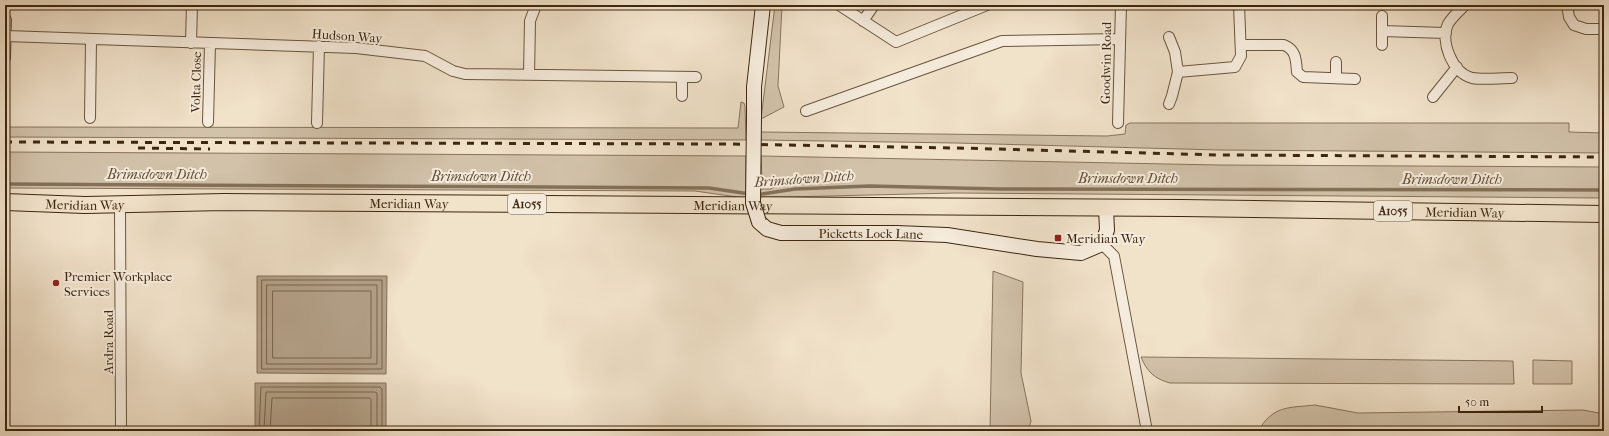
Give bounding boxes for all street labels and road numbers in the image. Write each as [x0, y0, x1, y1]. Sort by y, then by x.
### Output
street label: Goodwin Road [1098, 21, 1114, 104]
street label: Hudson Way [311, 26, 384, 46]
street label: Volta Close [188, 51, 204, 114]
road number: A1055 [508, 194, 546, 214]
street label: Meridian Way [369, 195, 450, 211]
street label: Meridian Way [45, 196, 126, 213]
street label: Meridian Way [693, 197, 774, 213]
road number: A1055 [1374, 201, 1412, 221]
street label: Meridian Way [1425, 204, 1506, 220]
street label: Picketts Lock Lane [818, 225, 924, 242]
street label: Ardra Road [101, 309, 116, 375]

